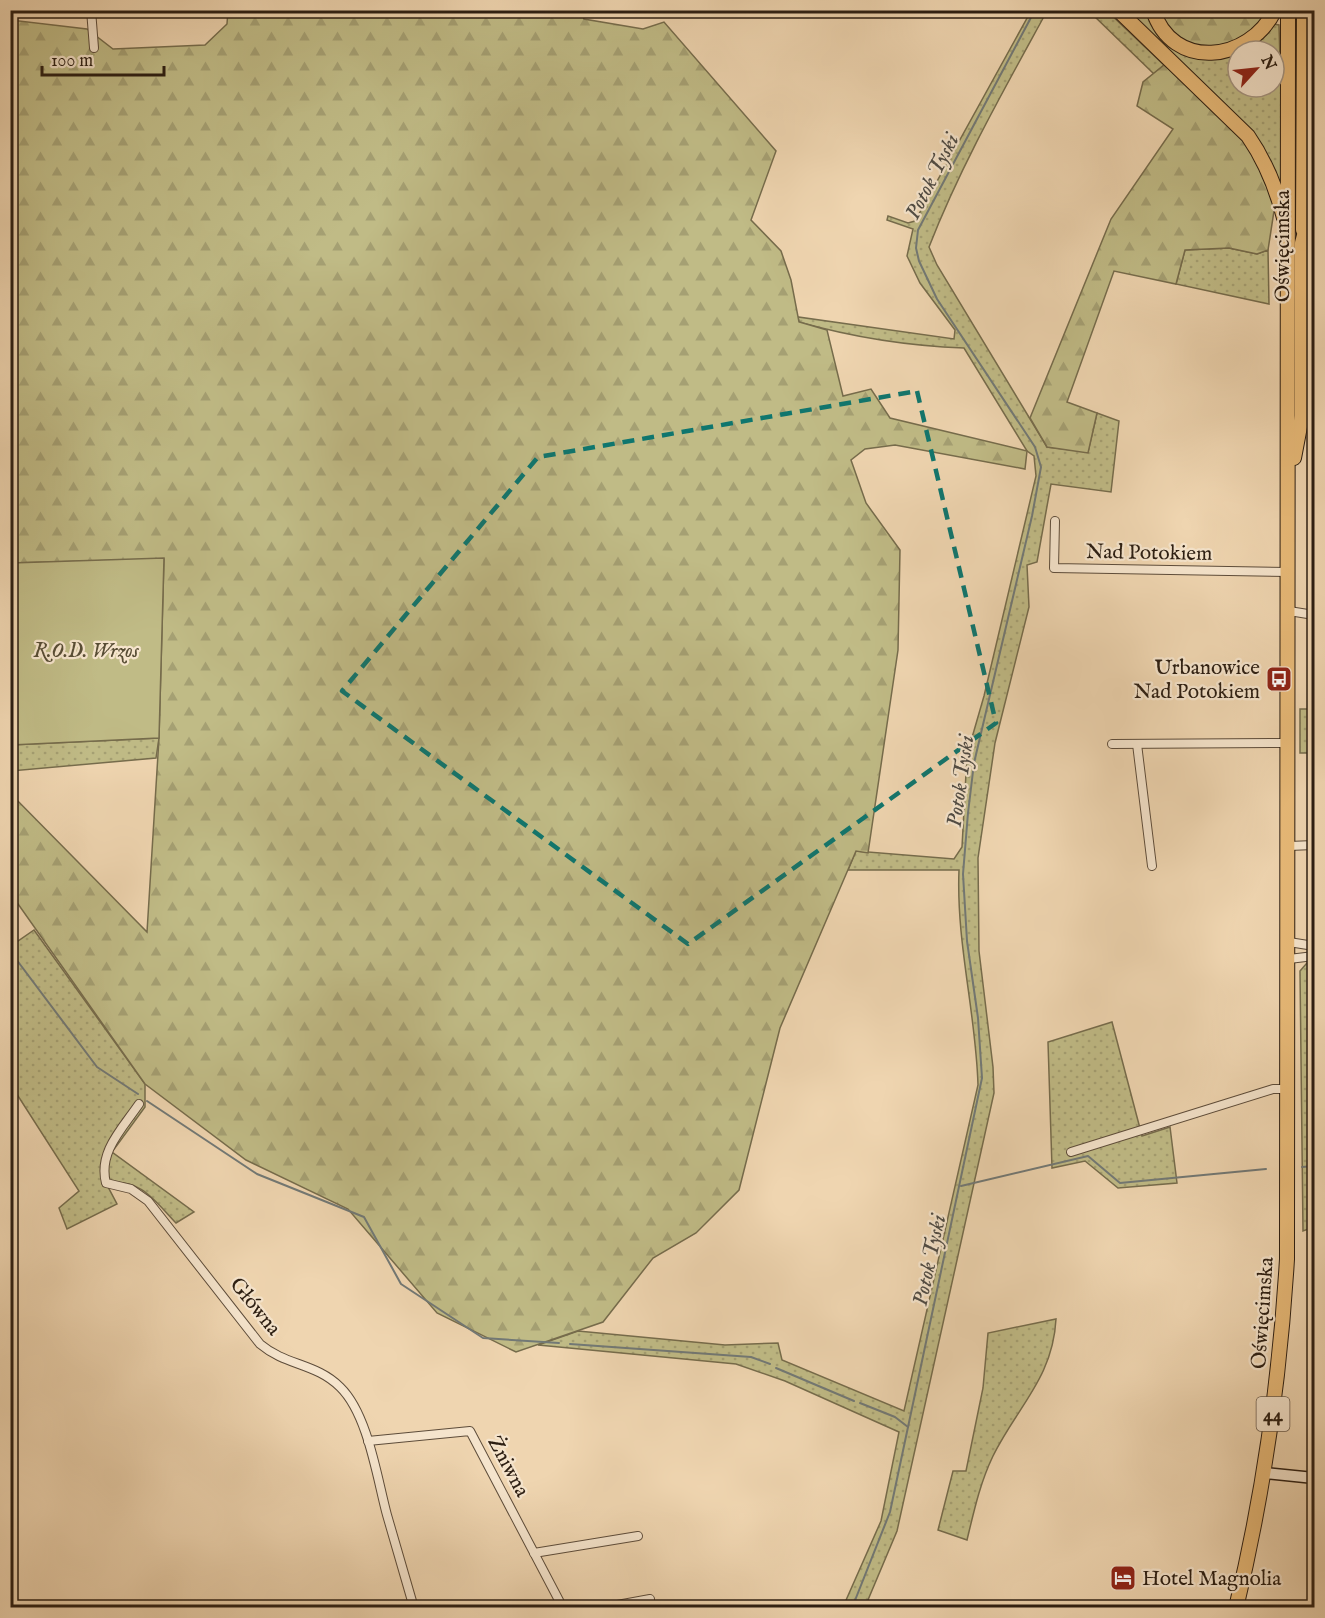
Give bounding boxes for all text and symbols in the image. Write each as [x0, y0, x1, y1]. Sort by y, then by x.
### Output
scale bar [42, 39, 164, 77]
north arrow [1226, 39, 1286, 99]
text: 100 m [51, 50, 93, 73]
text: N [1255, 51, 1280, 74]
water label: Potok Tyski [899, 128, 967, 225]
street label: Oświęcimska [1270, 189, 1297, 302]
street label: Nad Potokiem [1085, 539, 1212, 568]
park label: R.O.D. Wrzos [33, 638, 140, 665]
place label: Urbanowice Nad Potokiem [1134, 655, 1260, 706]
bus stop icon: Urbanowice Nad Potokiem [1264, 664, 1294, 694]
water label: Potok Tyski [941, 732, 982, 829]
water label: Potok Tyski [907, 1210, 954, 1309]
street label: Oświęcimska [1246, 1255, 1281, 1370]
street label: Główna [223, 1272, 287, 1342]
road number: 44 [1256, 1397, 1290, 1431]
street label: Żniwna [480, 1431, 535, 1503]
hotel icon: Hotel Magnolia [1108, 1563, 1138, 1593]
place label: Hotel Magnolia [1142, 1566, 1282, 1593]

